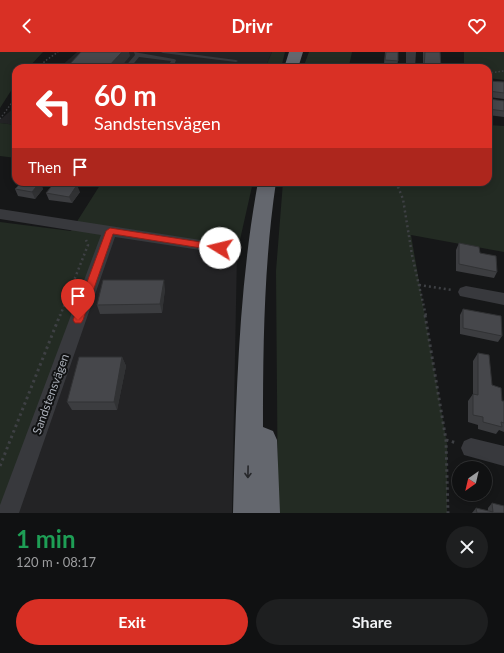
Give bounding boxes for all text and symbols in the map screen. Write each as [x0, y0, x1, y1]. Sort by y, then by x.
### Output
icon: back [16, 15, 38, 37]
text: Drivr [231, 15, 273, 37]
icon: heart [466, 15, 488, 37]
text: 60 m [94, 78, 157, 112]
icon: left [28, 80, 80, 132]
text: Sandstensvägen [94, 112, 221, 134]
icon: arrive [69, 156, 91, 178]
text: Then [28, 158, 61, 176]
position arrow [199, 227, 241, 269]
pin [61, 279, 95, 320]
icon: arrive [67, 285, 89, 307]
street label: Sandstensvägen [29, 352, 72, 436]
north arrow [452, 461, 492, 501]
map controls [452, 461, 492, 501]
one-way arrow [244, 465, 252, 478]
text: 1 min [16, 524, 76, 553]
button: close [446, 526, 488, 568]
text: 120 m · 08:17 [16, 554, 96, 570]
button: Exit [16, 599, 248, 645]
button: Share [256, 599, 488, 645]

